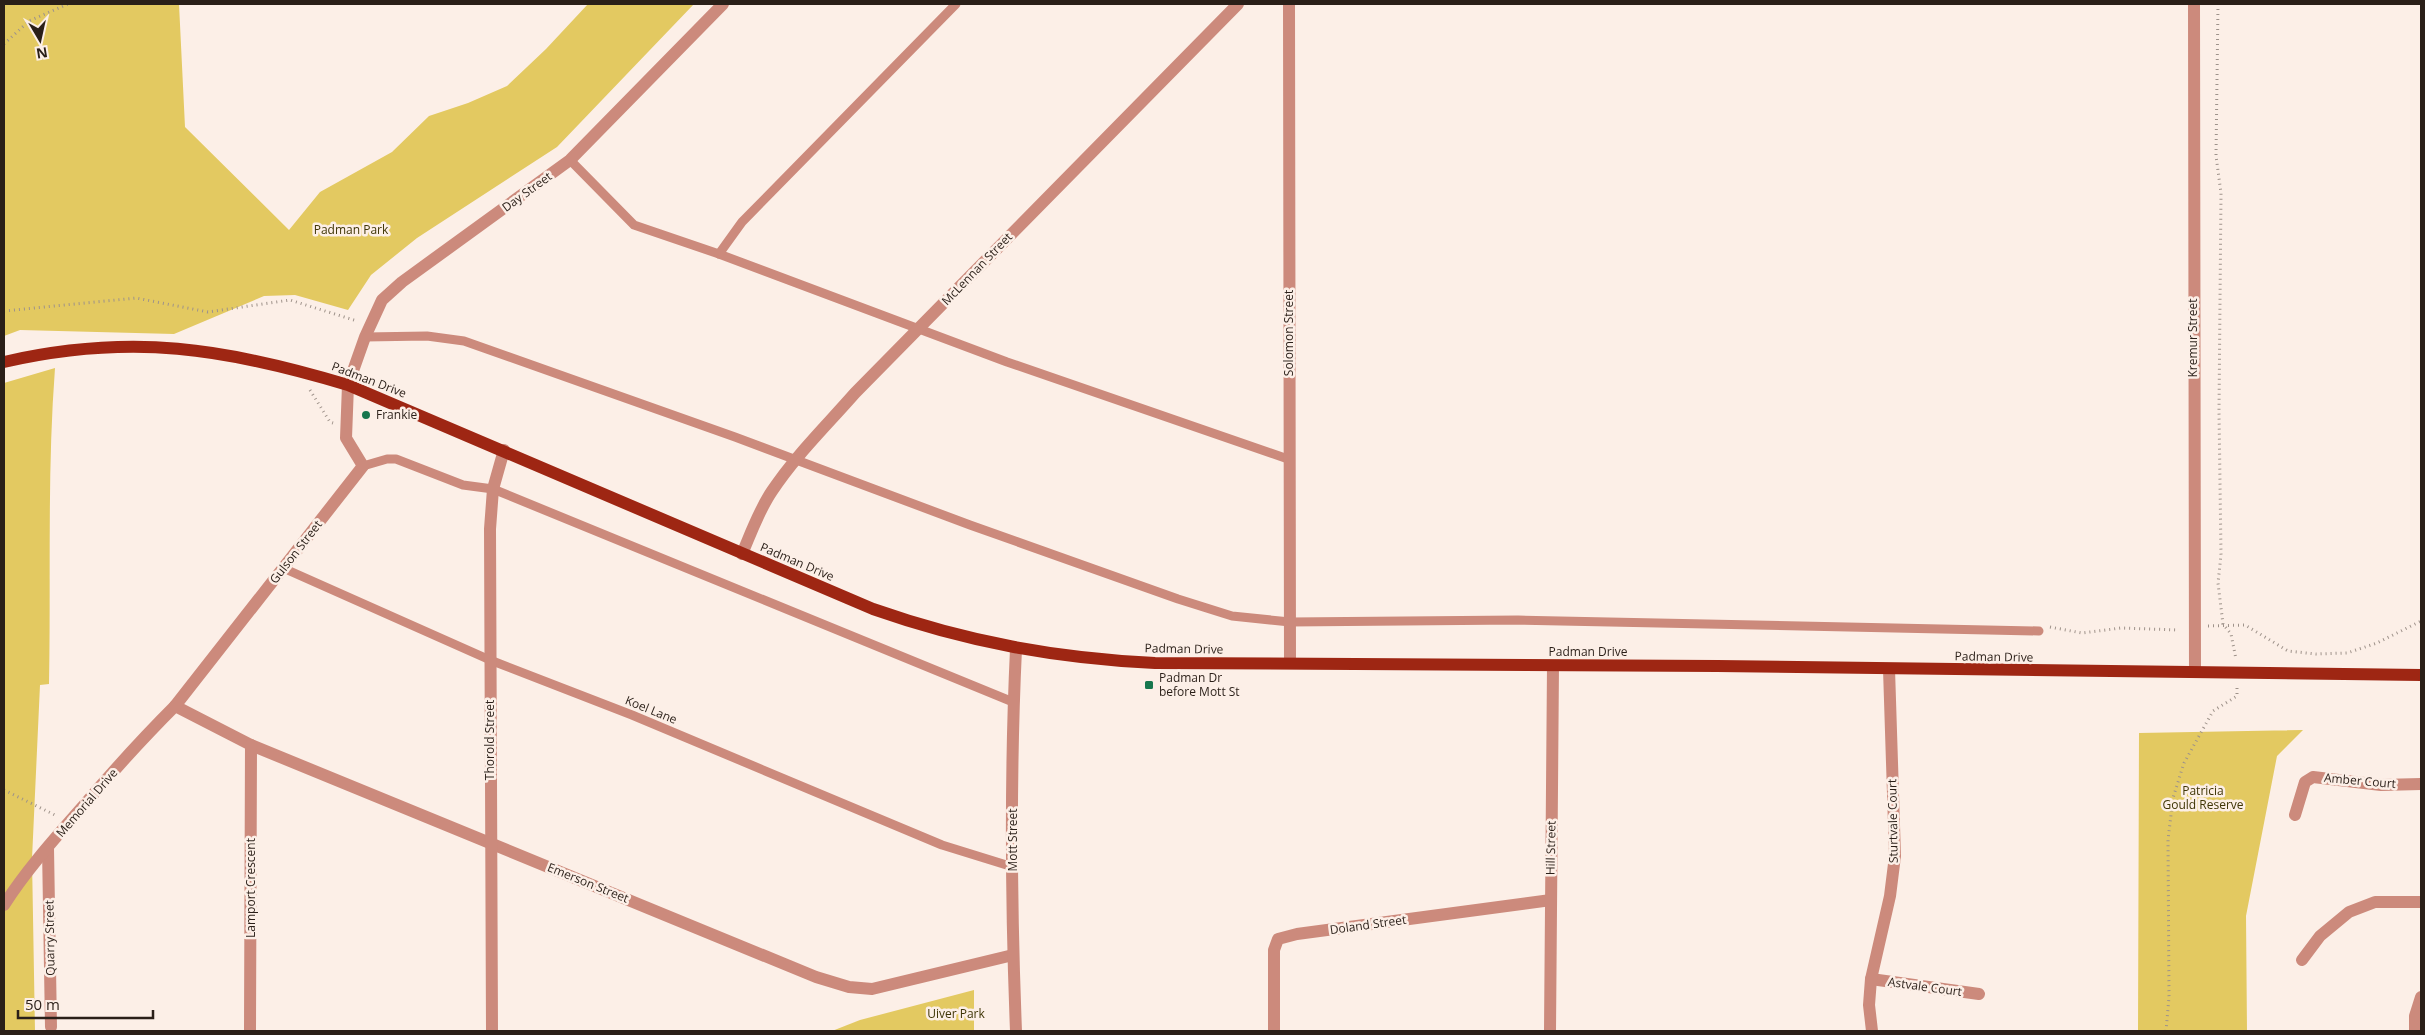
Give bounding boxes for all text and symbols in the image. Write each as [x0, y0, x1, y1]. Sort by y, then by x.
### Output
north arrow [15, 15, 65, 65]
text: N [35, 43, 49, 64]
street label: Day Street [498, 168, 555, 216]
park label: Padman Park [314, 221, 389, 238]
street label: McLennan Street [938, 229, 1016, 309]
street label: Solomon Street [1280, 290, 1297, 376]
street label: Kremur Street [2184, 299, 2201, 378]
street label: Padman Drive [329, 357, 409, 402]
place label: Frankie [376, 406, 417, 423]
marker: Frankie [360, 409, 372, 421]
street label: Gulson Street [265, 516, 326, 587]
street label: Padman Drive [758, 538, 837, 585]
street label: Padman Drive [1144, 639, 1224, 658]
street label: Padman Drive [1549, 643, 1628, 660]
street label: Padman Drive [1954, 647, 2034, 666]
place label: Padman Dr before Mott St [1159, 669, 1240, 700]
marker: Padman Dr before Mott St [1143, 679, 1155, 691]
street label: Koel Lane [623, 691, 680, 728]
street label: Thorold Street [481, 700, 498, 780]
street label: Memorial Drive [52, 764, 121, 841]
street label: Amber Court [2323, 769, 2397, 792]
street label: Sturtvale Court [1883, 779, 1902, 863]
park label: Patricia Gould Reserve [2162, 782, 2244, 813]
street label: Mott Street [1004, 808, 1021, 872]
street label: Hill Street [1542, 821, 1559, 875]
street label: Lamport Crescent [242, 838, 259, 938]
street label: Emerson Street [545, 858, 631, 907]
street label: Quarry Street [40, 900, 59, 976]
street label: Doland Street [1329, 911, 1407, 938]
street label: Astvale Court [1887, 973, 1963, 1000]
scale bar [18, 988, 152, 1020]
text: 50 m [25, 994, 60, 1014]
park label: Uiver Park [927, 1005, 986, 1022]

